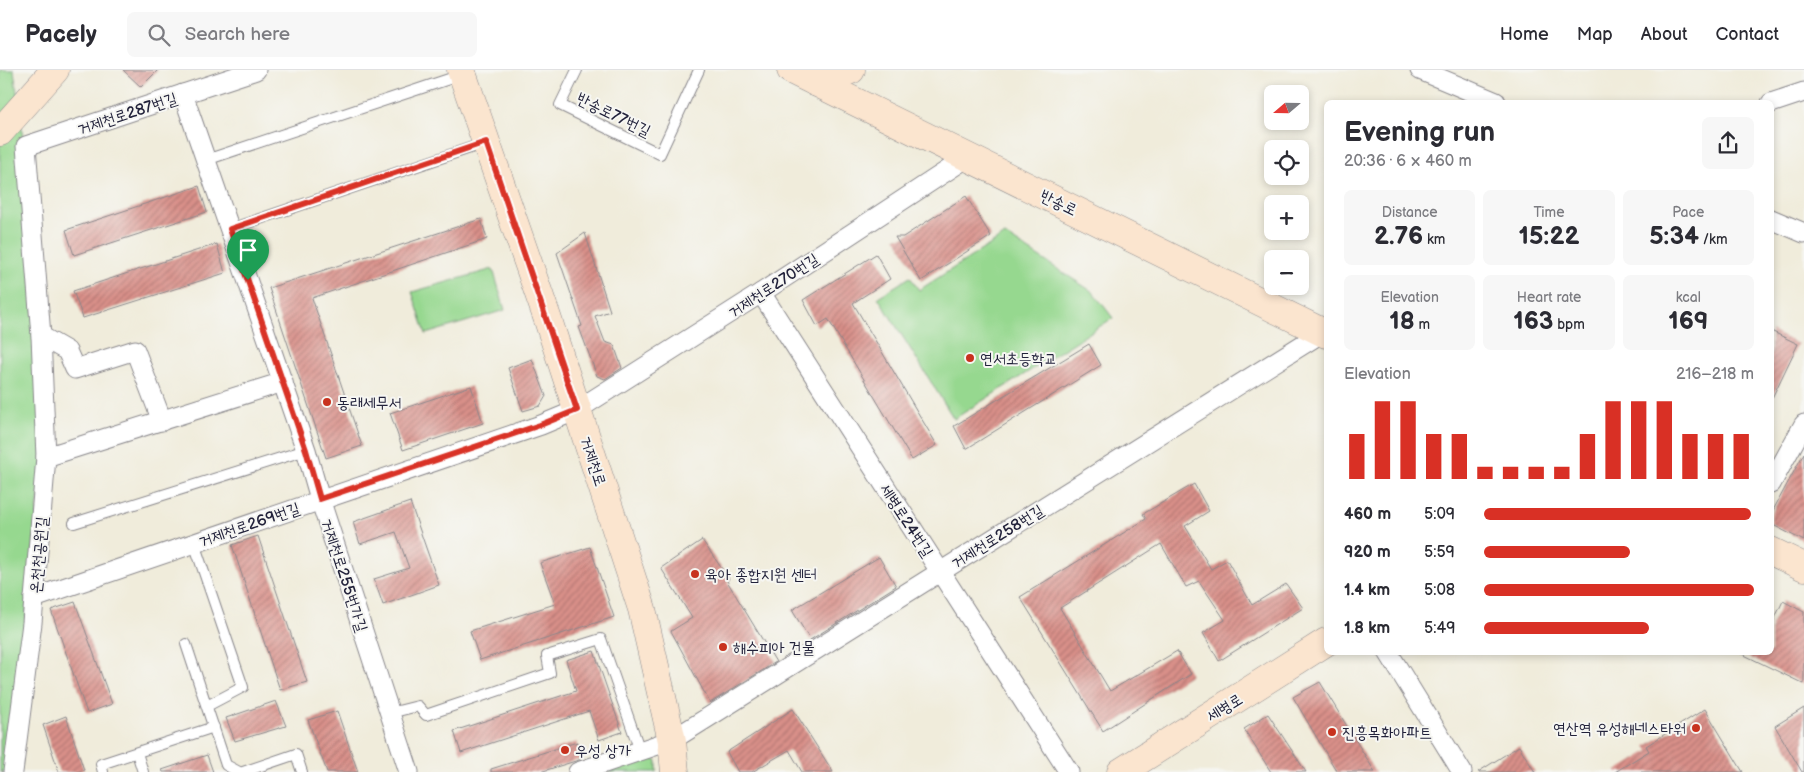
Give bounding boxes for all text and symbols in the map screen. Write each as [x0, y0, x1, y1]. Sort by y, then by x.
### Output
search box [127, 12, 477, 57]
text: Pacely [25, 20, 97, 49]
icon: search [145, 21, 173, 49]
text: Search here [185, 23, 290, 46]
text: Home [1500, 24, 1549, 45]
text: Map [1577, 24, 1613, 45]
text: About [1641, 24, 1688, 45]
text: Contact [1716, 24, 1779, 45]
north arrow [1264, 85, 1309, 130]
map controls [1264, 85, 1309, 295]
street label: 거제천로287번길 [75, 89, 180, 140]
street label: 반송로77번길 [573, 89, 654, 141]
text: Evening run [1344, 116, 1495, 149]
button: share [1702, 117, 1754, 169]
button: locate [1264, 140, 1309, 185]
text: 20:36 · 6 × 460 m [1344, 152, 1472, 171]
street label: 반송로 [1037, 186, 1080, 220]
button: + [1264, 195, 1309, 240]
text: Distance [1382, 204, 1438, 221]
text: Time [1533, 204, 1565, 221]
text: Pace [1672, 204, 1704, 221]
text: 2.76 [1374, 221, 1423, 252]
text: 15:22 [1519, 221, 1579, 252]
text: 5:34 [1649, 221, 1699, 252]
pin [227, 229, 269, 280]
text: km [1423, 231, 1445, 248]
text: /km [1699, 231, 1727, 248]
icon: arrive [234, 236, 262, 264]
street label: 거제천로270번길 [725, 250, 823, 323]
button: − [1264, 250, 1309, 295]
text: Elevation [1380, 289, 1439, 306]
text: Heart rate [1517, 289, 1581, 306]
text: kcal [1676, 289, 1701, 306]
text: 18 [1389, 306, 1415, 337]
text: 163 [1513, 306, 1553, 337]
text: 169 [1668, 306, 1708, 337]
text: m [1415, 316, 1430, 333]
text: bpm [1553, 316, 1585, 333]
place label: 연서초등학교 [980, 350, 1057, 369]
marker: 연서초등학교 [964, 352, 976, 364]
text: Elevation [1344, 365, 1411, 384]
text: 216–218 m [1676, 365, 1754, 384]
place label: 동래세무서 [337, 394, 401, 413]
marker: 동래세무서 [321, 396, 333, 408]
street label: 거제천로 [576, 434, 610, 489]
street label: 세병로24번길 [875, 481, 936, 561]
street label: 거제천로269번길 [196, 499, 303, 552]
street label: 거제천로258번길 [948, 501, 1048, 573]
text: 460 m [1344, 505, 1391, 524]
text: 5:09 [1424, 505, 1455, 524]
street label: 온천천공원길 [27, 516, 52, 594]
street label: 거제천로255번가길 [316, 516, 371, 635]
text: 920 m [1344, 543, 1391, 562]
text: 5:59 [1424, 543, 1455, 562]
place label: 육아 종합지원 센터 [705, 566, 817, 585]
marker: 육아 종합지원 센터 [689, 568, 701, 580]
text: 1.4 km [1344, 581, 1390, 600]
text: 5:08 [1424, 581, 1455, 600]
text: 1.8 km [1344, 619, 1390, 638]
text: 5:49 [1424, 619, 1455, 638]
place label: 해수피아 건물 [733, 639, 815, 658]
marker: 해수피아 건물 [717, 641, 729, 653]
street label: 세병로 [1203, 690, 1246, 727]
place label: 연산역 유성해네스타워 [1553, 720, 1686, 739]
marker: 연산역 유성해네스타워 [1690, 722, 1702, 734]
place label: 진흥목화아파트 [1342, 724, 1432, 743]
marker: 진흥목화아파트 [1326, 726, 1338, 738]
place label: 우성 상가 [575, 742, 631, 761]
marker: 우성 상가 [559, 744, 571, 756]

